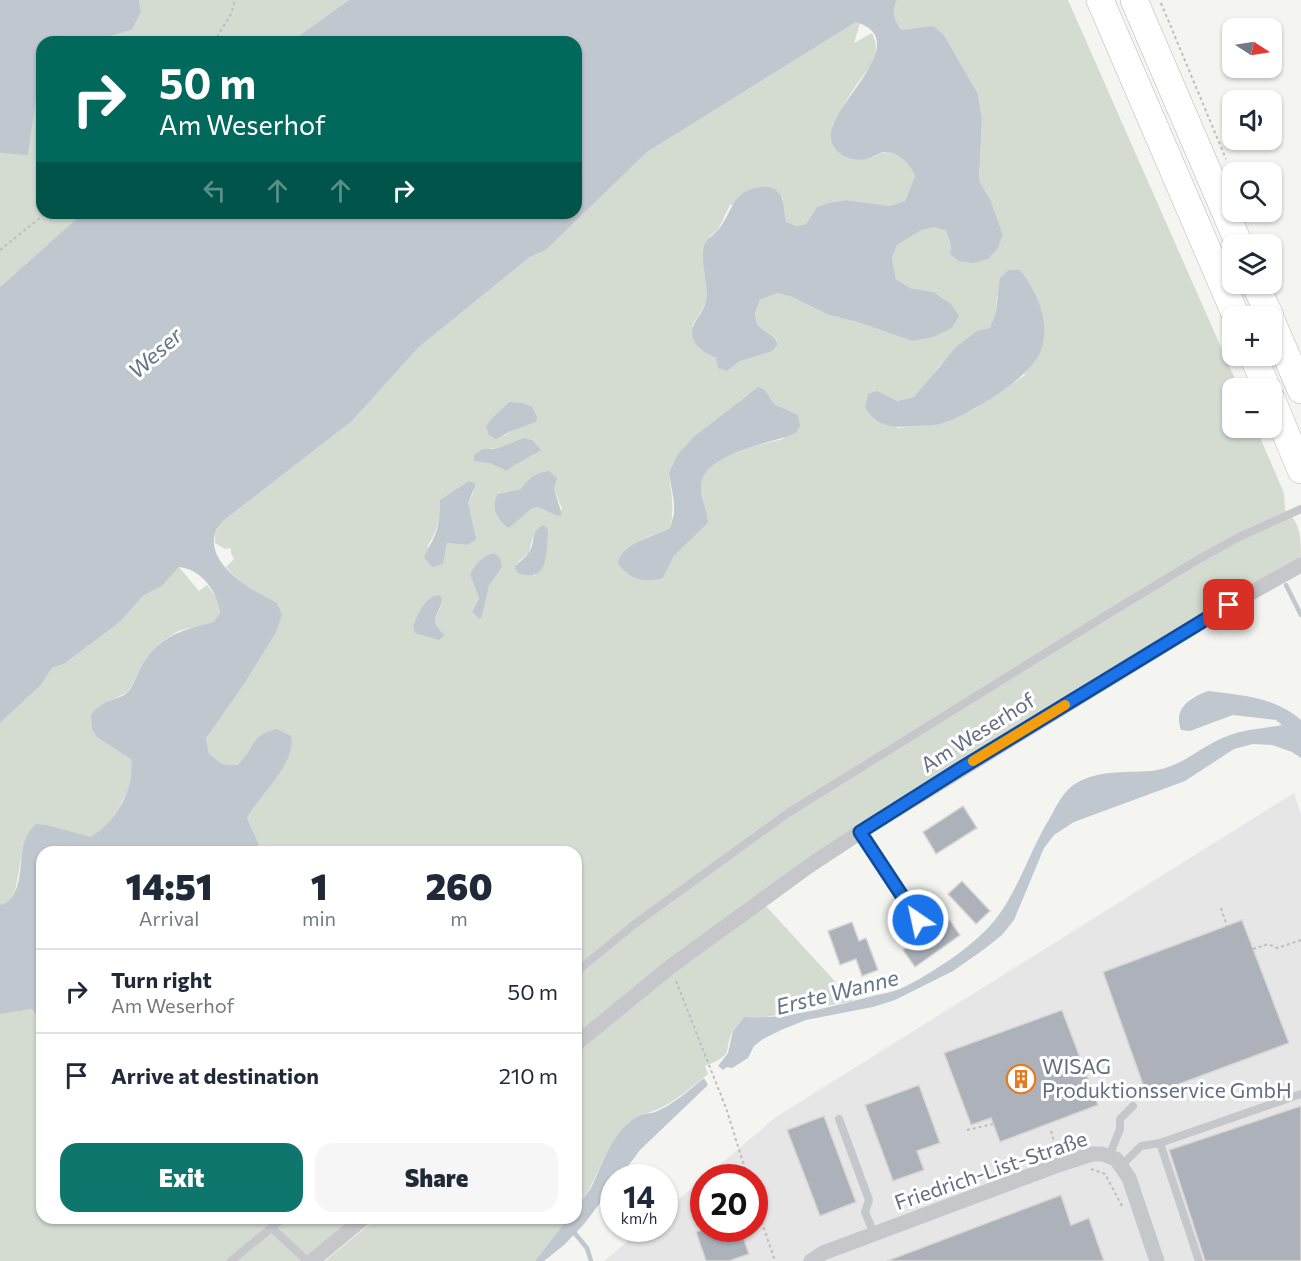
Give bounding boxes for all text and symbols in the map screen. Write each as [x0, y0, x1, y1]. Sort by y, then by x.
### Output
north arrow [1222, 18, 1282, 78]
map controls [1222, 18, 1282, 438]
text: 50 m [159, 56, 256, 108]
icon: right [60, 60, 138, 138]
button: sound [1222, 90, 1282, 150]
text: Am Weserhof [159, 108, 326, 141]
button: search [1222, 162, 1282, 222]
icon: left [198, 174, 231, 207]
icon: ahead [261, 174, 294, 207]
icon: ahead [324, 174, 357, 207]
icon: right [387, 174, 420, 207]
button: layers [1222, 234, 1282, 294]
button: + [1222, 306, 1282, 366]
water label: Weser [122, 321, 188, 384]
button: − [1222, 378, 1282, 438]
pin [1203, 579, 1254, 630]
icon: arrive [1212, 588, 1245, 621]
street label: Am Weserhof [916, 686, 1039, 777]
text: 14:51 [125, 863, 213, 907]
text: 1 [311, 863, 327, 907]
text: 260 [426, 863, 493, 907]
position arrow [886, 888, 950, 952]
text: Arrival [139, 906, 199, 930]
text: min [302, 906, 336, 930]
text: m [450, 906, 468, 930]
water label: Erste Wanne [773, 963, 902, 1020]
text: Turn right [111, 966, 212, 993]
icon: right [60, 975, 93, 1008]
text: 50 m [508, 978, 558, 1005]
text: Am Weserhof [111, 993, 234, 1017]
place label: WISAG Produktionsservice GmbH [1042, 1053, 1292, 1102]
icon: arrive [60, 1059, 93, 1092]
text: Arrive at destination [111, 1062, 319, 1089]
text: 210 m [499, 1062, 558, 1089]
building icon: WISAG Produktionsservice GmbH [1005, 1063, 1037, 1095]
street label: Friedrich-List-Straße [891, 1125, 1090, 1214]
button: Exit [60, 1143, 303, 1212]
button: Share [315, 1143, 558, 1212]
speed limit sign: 20 [690, 1164, 768, 1242]
text: 14 [623, 1177, 655, 1214]
text: km/h [621, 1209, 657, 1227]

